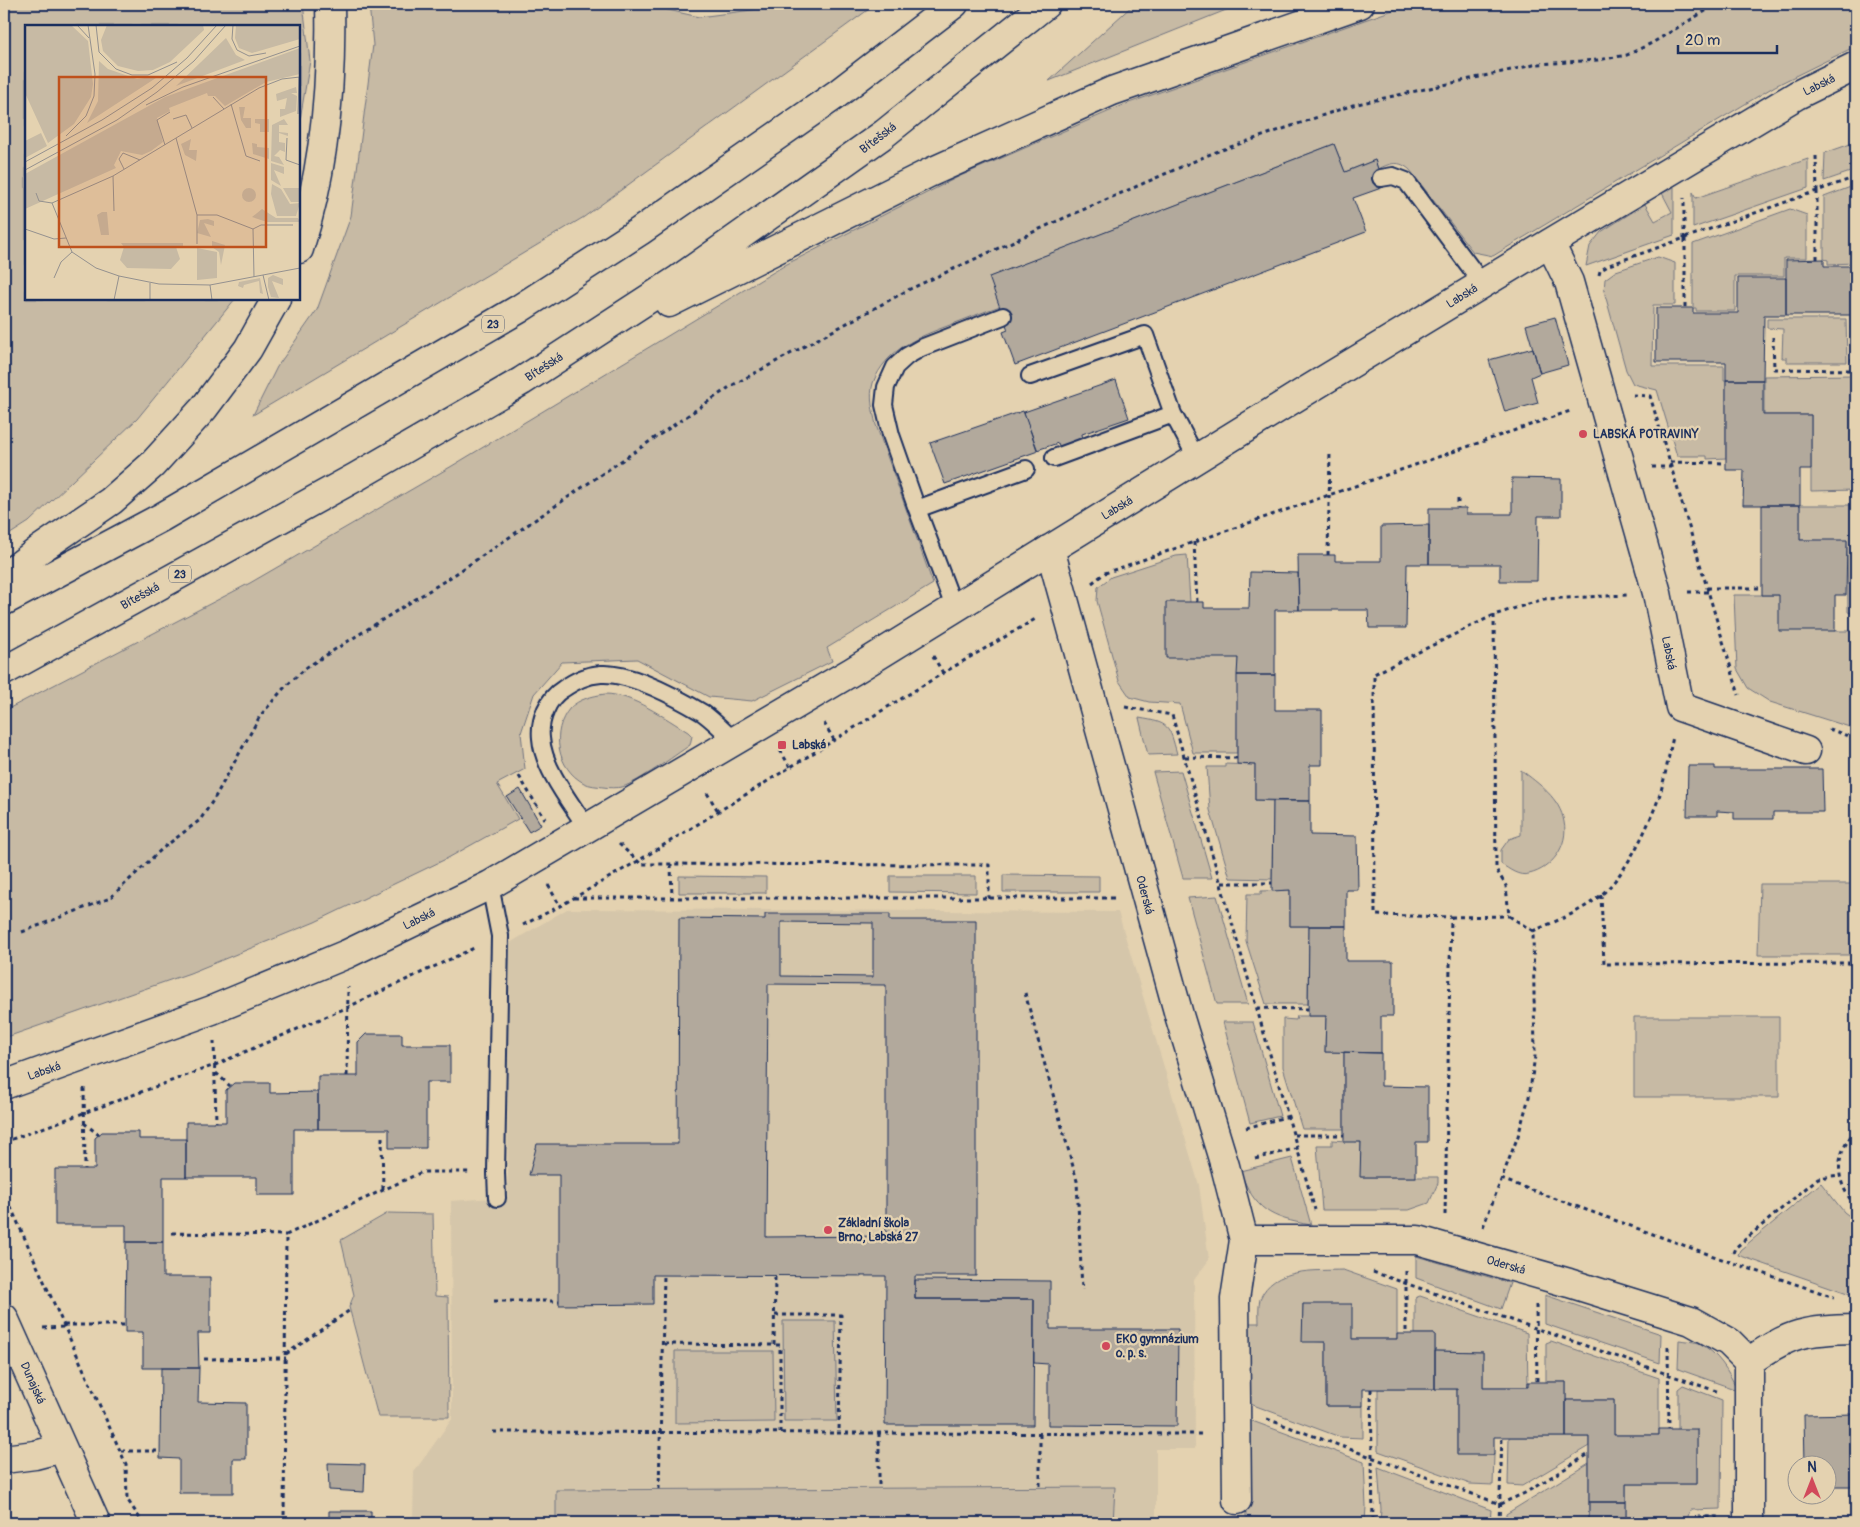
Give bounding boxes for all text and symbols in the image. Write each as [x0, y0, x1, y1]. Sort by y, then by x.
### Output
scale bar [1678, 22, 1776, 54]
inset map [25, 25, 300, 300]
text: 20 m [1685, 31, 1720, 50]
street label: Labská [1801, 71, 1838, 100]
street label: Bítešská [857, 119, 900, 157]
street label: Labská [1444, 281, 1481, 312]
road number: 23 [482, 316, 504, 332]
street label: Bítešská [522, 349, 566, 385]
place label: LABSKÁ POTRAVINY [1593, 426, 1699, 442]
marker: LABSKÁ POTRAVINY [1577, 428, 1589, 440]
street label: Labská [1099, 493, 1136, 524]
road number: 23 [169, 566, 191, 582]
street label: Bítešská [118, 579, 163, 613]
street label: Labská [1658, 635, 1679, 672]
place label: Labská [792, 738, 827, 753]
marker: Labská [776, 739, 788, 751]
street label: Oderská [1132, 874, 1157, 917]
street label: Labská [401, 905, 438, 934]
street label: Labská [26, 1059, 63, 1084]
place label: Základní škola Brno, Labská 27 [838, 1216, 919, 1245]
marker: Základní škola Brno, Labská 27 [822, 1224, 834, 1236]
street label: Oderská [1485, 1253, 1527, 1278]
place label: EKO gymnázium o. p. s. [1115, 1332, 1199, 1361]
marker: EKO gymnázium o. p. s. [1100, 1340, 1112, 1352]
street label: Dunajská [17, 1360, 49, 1407]
north arrow [1788, 1454, 1838, 1504]
text: N [1807, 1459, 1817, 1476]

